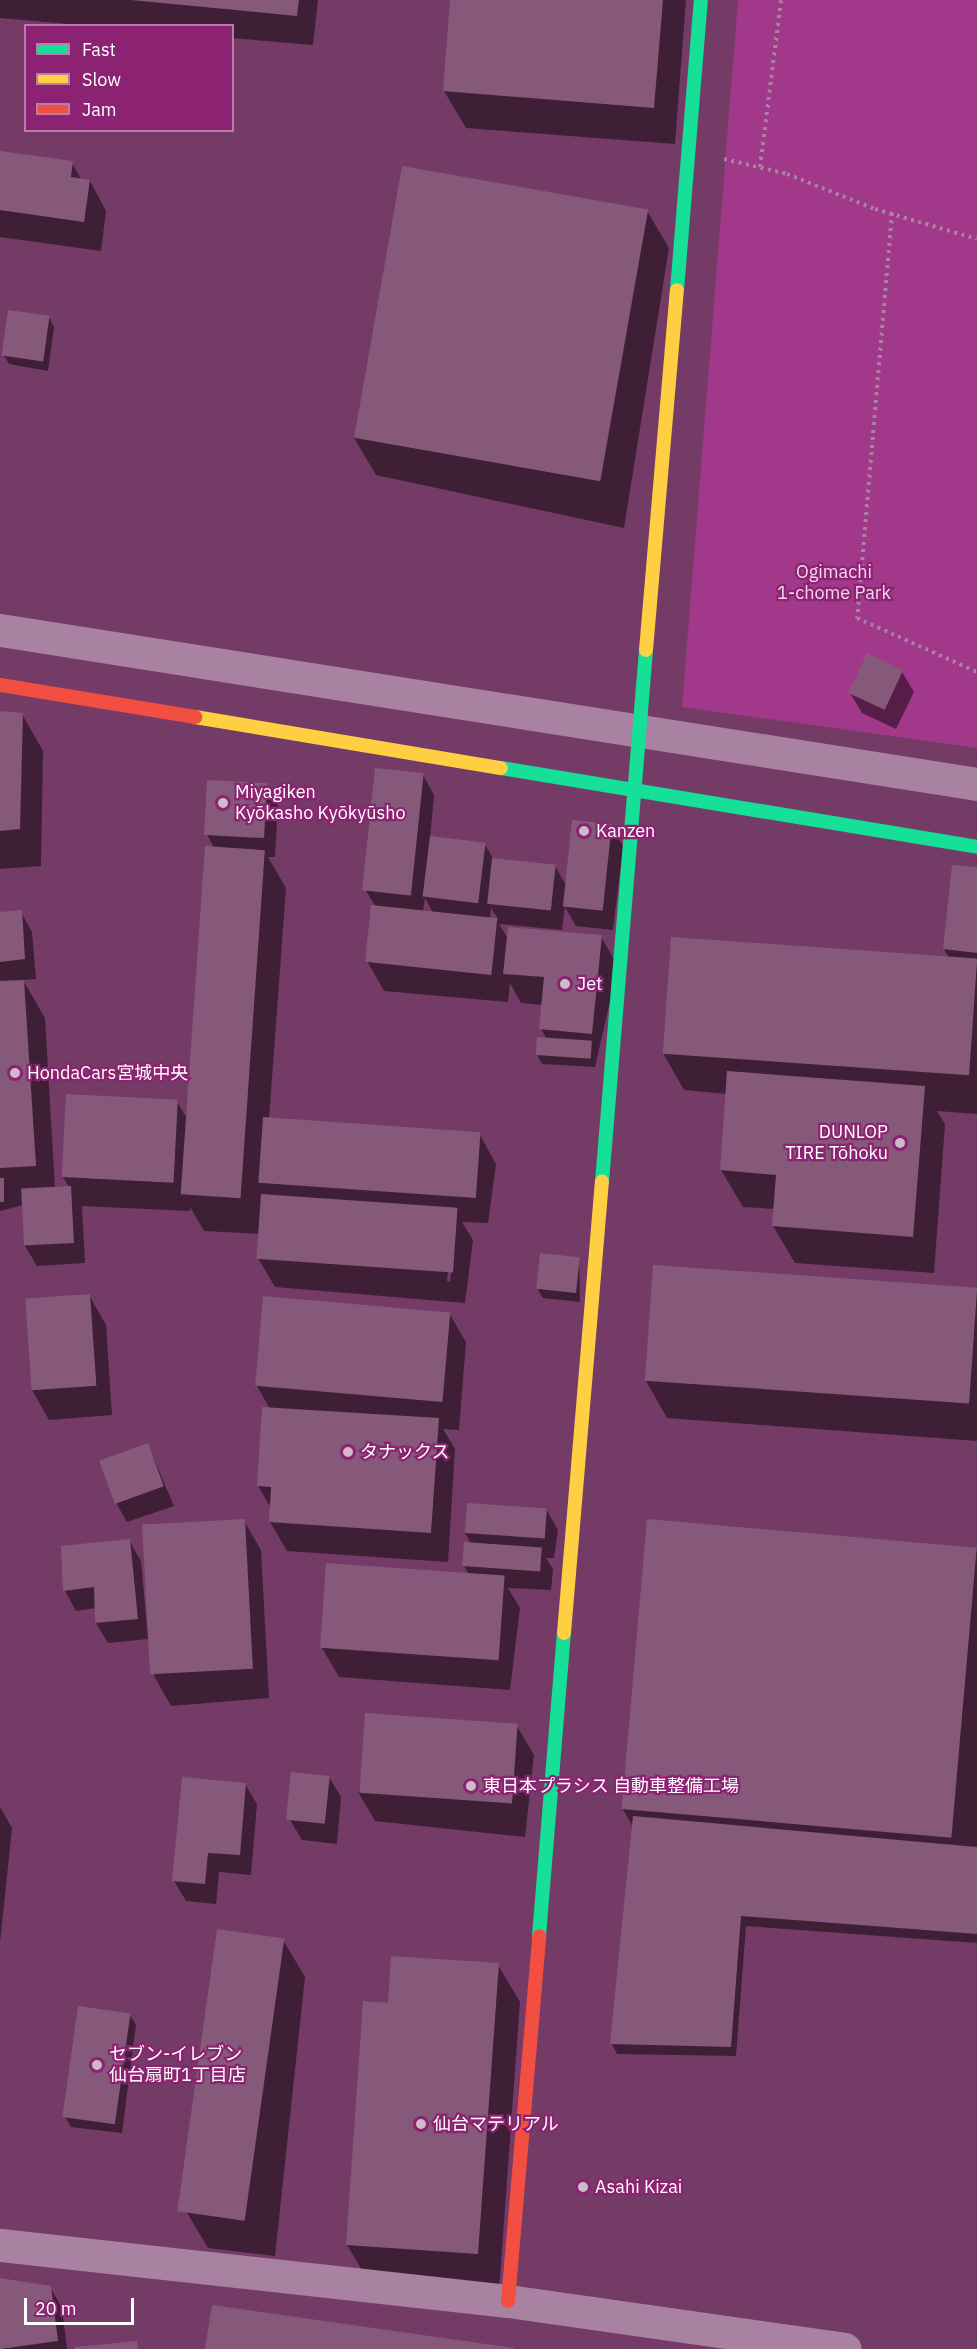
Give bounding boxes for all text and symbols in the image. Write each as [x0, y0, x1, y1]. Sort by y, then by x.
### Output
legend [24, 24, 234, 132]
text: Fast [82, 38, 116, 61]
text: Slow [82, 68, 121, 91]
text: Jam [82, 98, 117, 121]
park label: Ogimachi 1-chome Park [777, 562, 891, 604]
place label: Miyagiken Kyōkasho Kyōkyūsho [235, 782, 405, 824]
marker: Miyagiken Kyōkasho Kyōkyūsho [216, 796, 230, 810]
place label: Kanzen [596, 820, 655, 842]
marker: Kanzen [577, 824, 591, 838]
place label: Jet [577, 973, 602, 995]
marker: Jet [558, 977, 572, 991]
place label: HondaCars宮城中央 [27, 1062, 188, 1084]
marker: HondaCars宮城中央 [8, 1066, 22, 1080]
place label: DUNLOP TIRE Tōhoku [785, 1122, 888, 1164]
marker: DUNLOP TIRE Tōhoku [893, 1136, 907, 1150]
place label: タナックス [360, 1441, 450, 1463]
marker: タナックス [341, 1445, 355, 1459]
place label: 東日本プラシス 自動車整備工場 [483, 1775, 739, 1797]
marker: 東日本プラシス 自動車整備工場 [464, 1779, 478, 1793]
place label: セブン-イレブン 仙台扇町1丁目店 [109, 2044, 246, 2086]
marker: セブン-イレブン 仙台扇町1丁目店 [90, 2058, 104, 2072]
place label: 仙台マテリアル [433, 2113, 559, 2135]
marker: 仙台マテリアル [414, 2117, 428, 2131]
place label: Asahi Kizai [595, 2176, 682, 2198]
marker: Asahi Kizai [576, 2180, 590, 2194]
scale bar [27, 2286, 136, 2324]
text: 20 m [35, 2297, 77, 2320]

